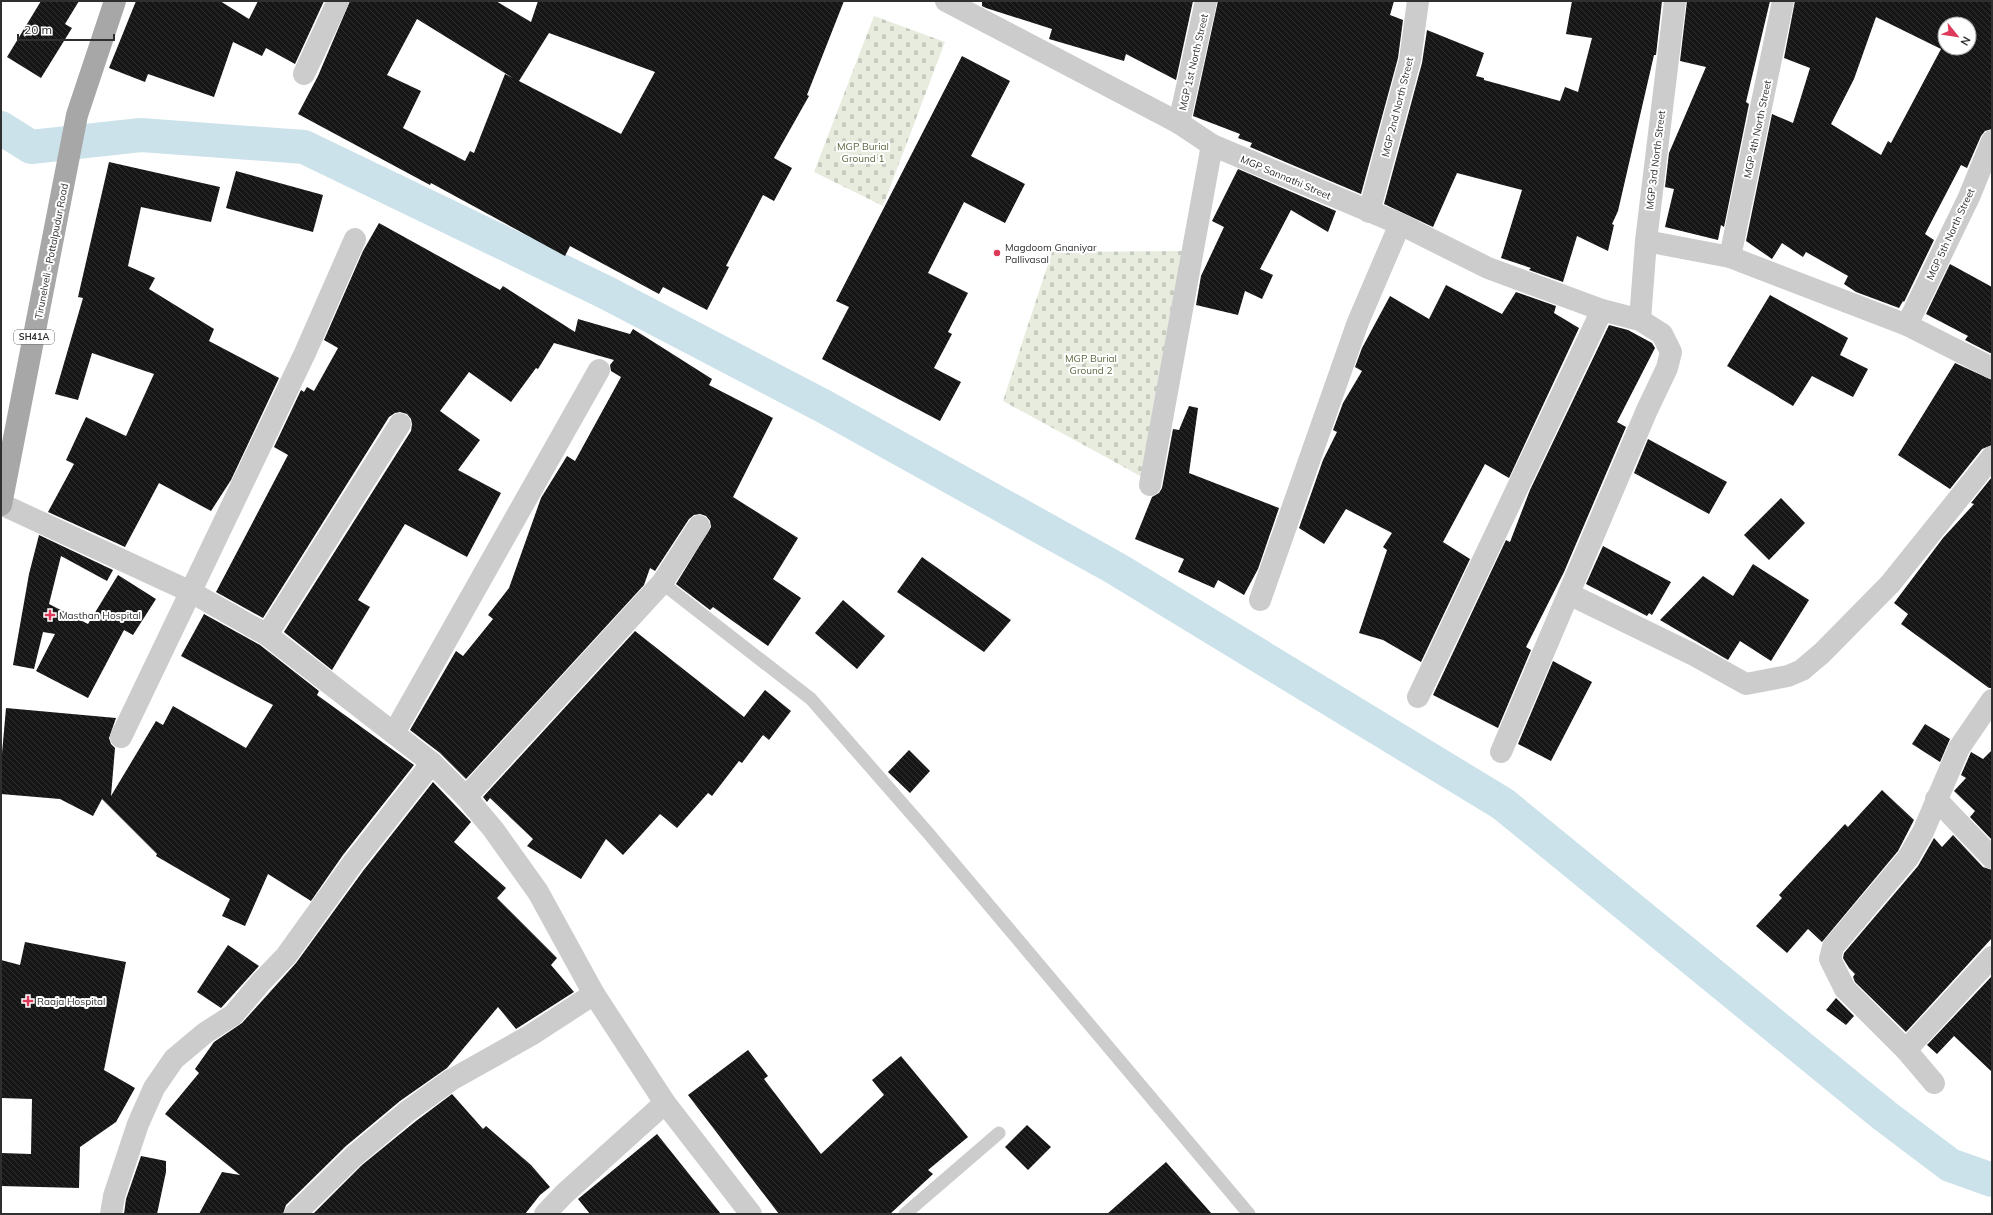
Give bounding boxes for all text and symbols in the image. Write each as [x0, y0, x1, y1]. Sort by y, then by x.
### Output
street label: MGP 1st North Street [1176, 12, 1211, 112]
scale bar [18, 16, 114, 42]
north arrow [1937, 16, 1977, 56]
text: 20 m [24, 22, 52, 37]
text: N [1958, 34, 1974, 48]
street label: MGP 2nd North Street [1379, 55, 1416, 158]
street label: MGP 4th North Street [1741, 79, 1774, 179]
street label: MGP 3rd North Street [1643, 109, 1668, 210]
park label: MGP Burial Ground 1 [837, 140, 889, 165]
street label: MGP Sannathi Street [1239, 153, 1333, 203]
street label: Tirunelveli - Pottalpudur Road [32, 182, 71, 320]
street label: MGP 5th North Street [1923, 186, 1978, 282]
place label: Magdoom Gnaniyar Pallivasal [1005, 241, 1097, 266]
marker: Magdoom Gnaniyar Pallivasal [992, 248, 1002, 258]
road number: SH41A [14, 330, 54, 344]
park label: MGP Burial Ground 2 [1065, 352, 1117, 377]
marker: Masthan Hospital [44, 609, 56, 621]
place label: Masthan Hospital [59, 609, 141, 622]
marker: Raaja Hospital [22, 995, 34, 1007]
place label: Raaja Hospital [37, 995, 105, 1008]

